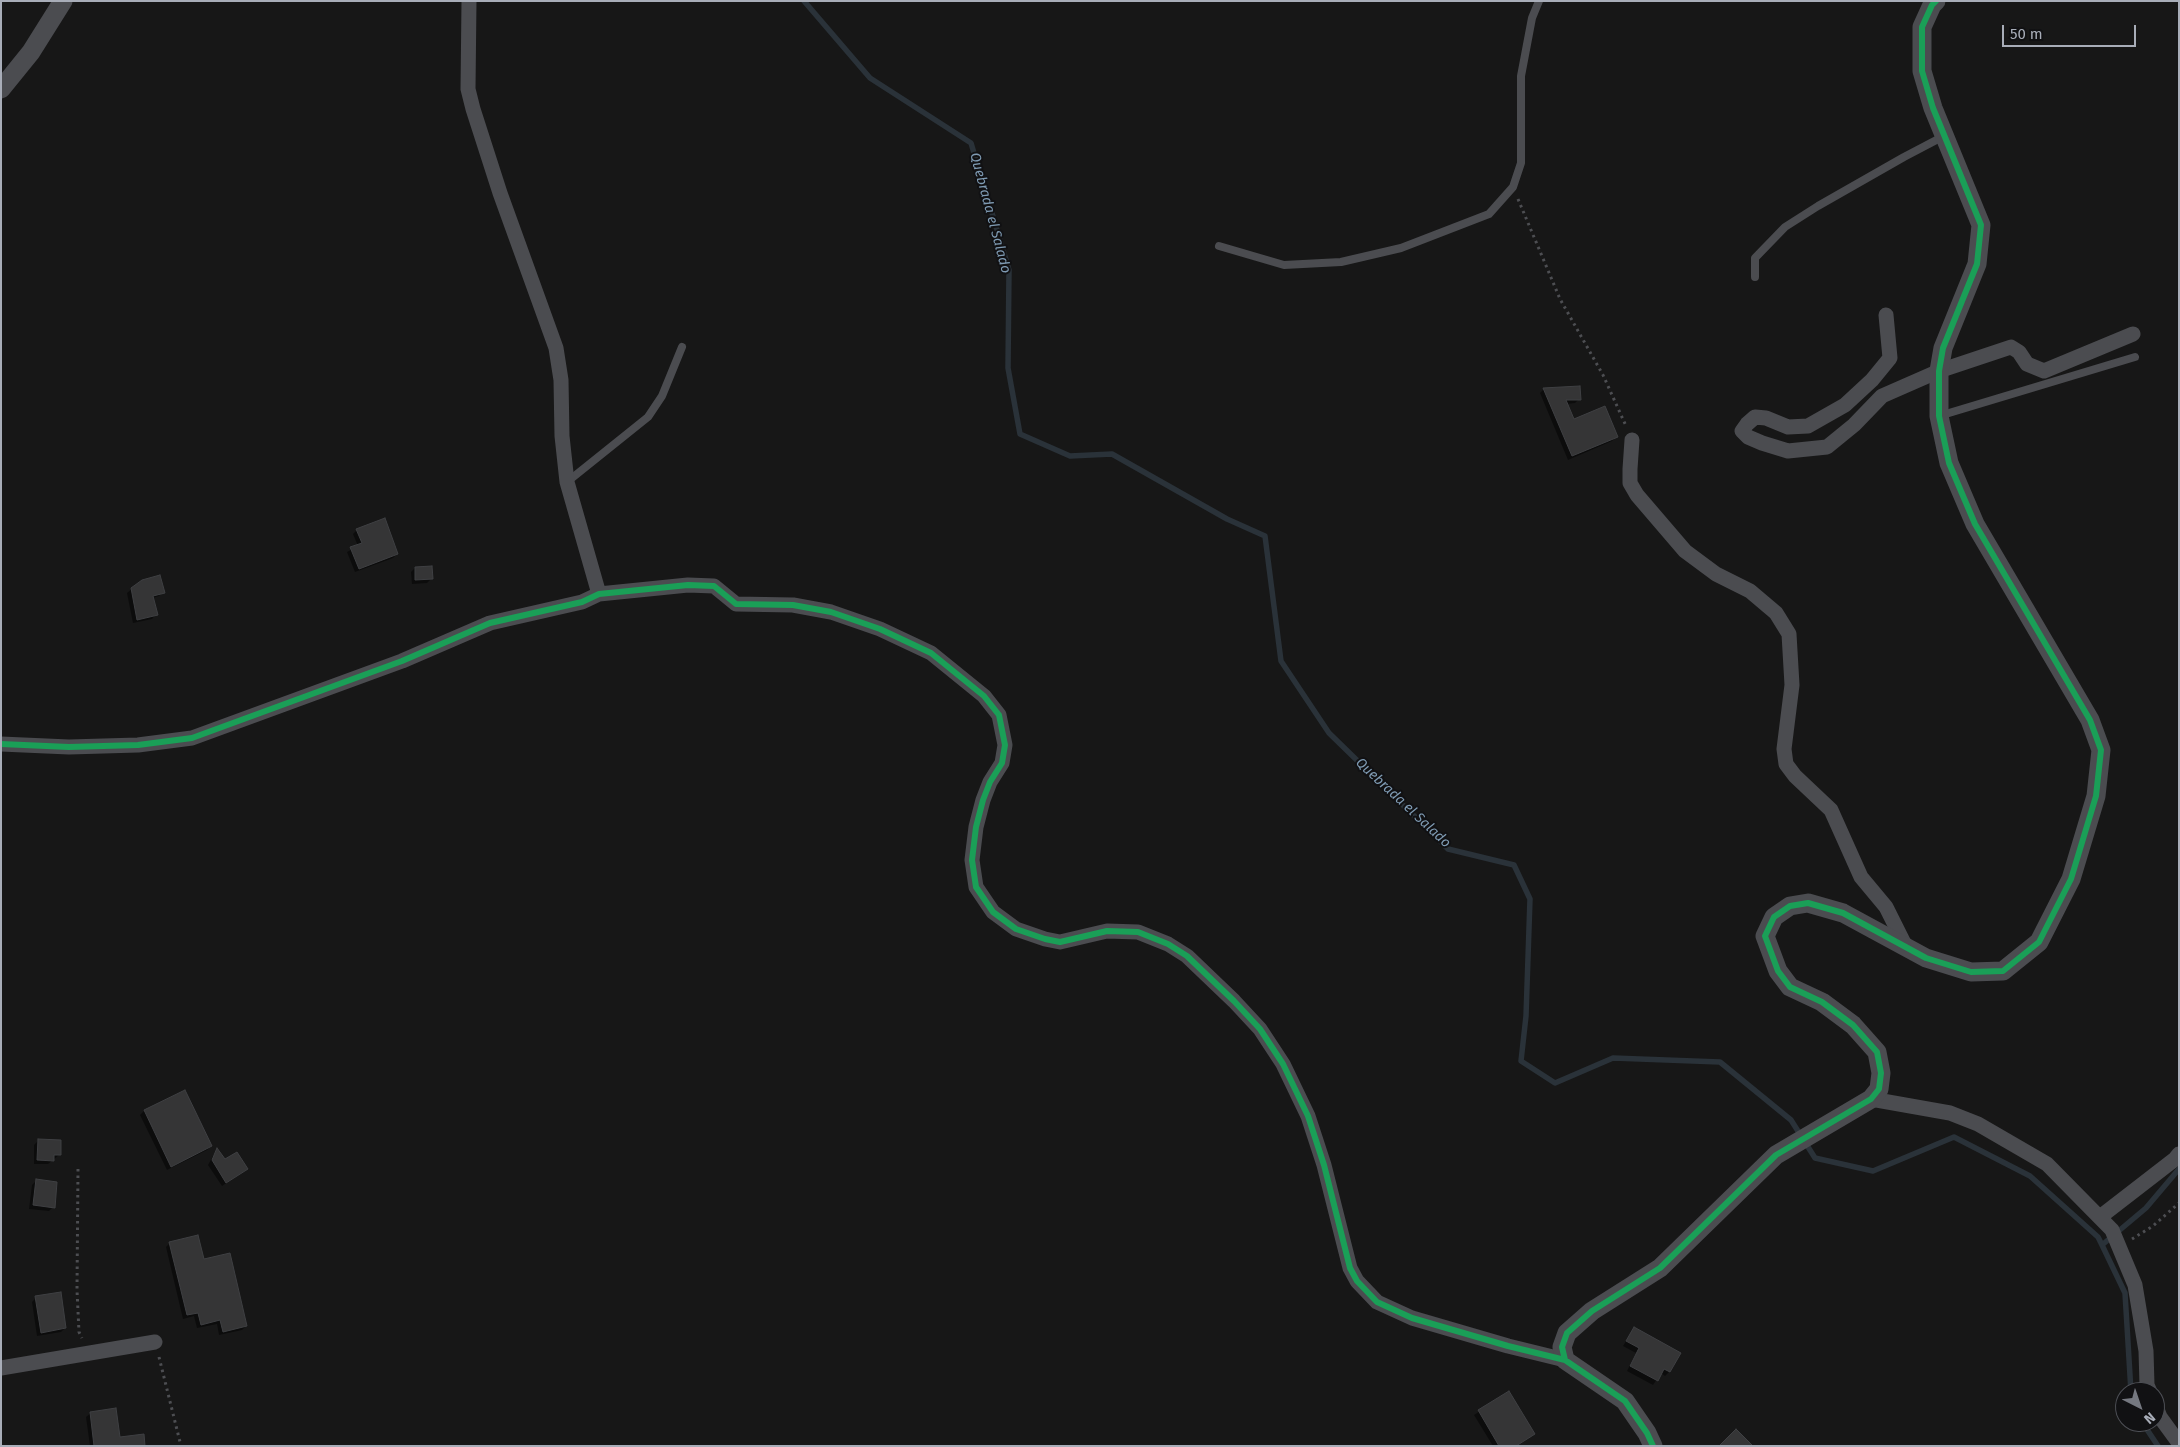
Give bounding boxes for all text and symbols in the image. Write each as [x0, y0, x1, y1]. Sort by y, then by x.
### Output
scale bar [2005, 15, 2139, 47]
text: 50 m [2010, 25, 2043, 43]
water label: Quebrada el Salado [966, 151, 1014, 275]
water label: Quebrada el Salado [1352, 754, 1454, 852]
north arrow [2115, 1382, 2165, 1432]
text: N [2140, 1408, 2159, 1427]

